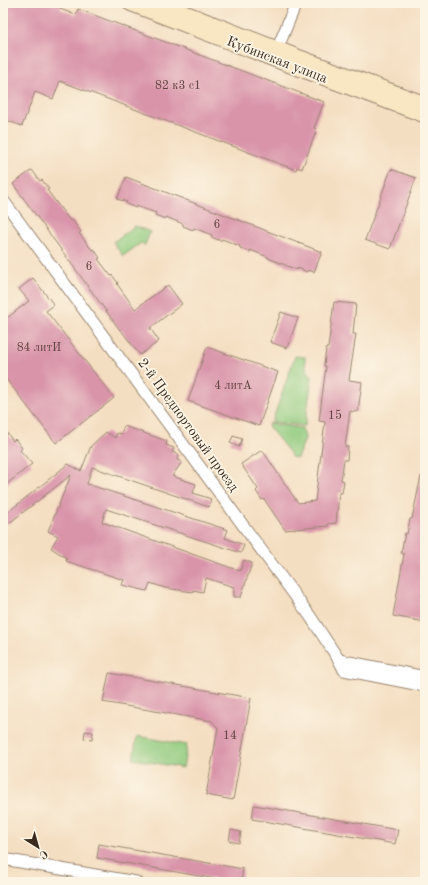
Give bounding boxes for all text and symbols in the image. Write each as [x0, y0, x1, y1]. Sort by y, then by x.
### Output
street label: Кубинская улица [225, 34, 329, 86]
house number: 82 к3 с1 [155, 80, 201, 92]
house number: 6 [214, 219, 221, 231]
house number: 6 [86, 261, 93, 273]
house number: 84 литИ [17, 342, 61, 354]
street label: 2-й Предпортовый проезд [135, 356, 241, 494]
house number: 4 литА [214, 380, 252, 392]
house number: 15 [328, 409, 342, 422]
house number: 14 [223, 730, 237, 742]
north arrow [18, 827, 58, 867]
text: С [37, 847, 49, 860]

